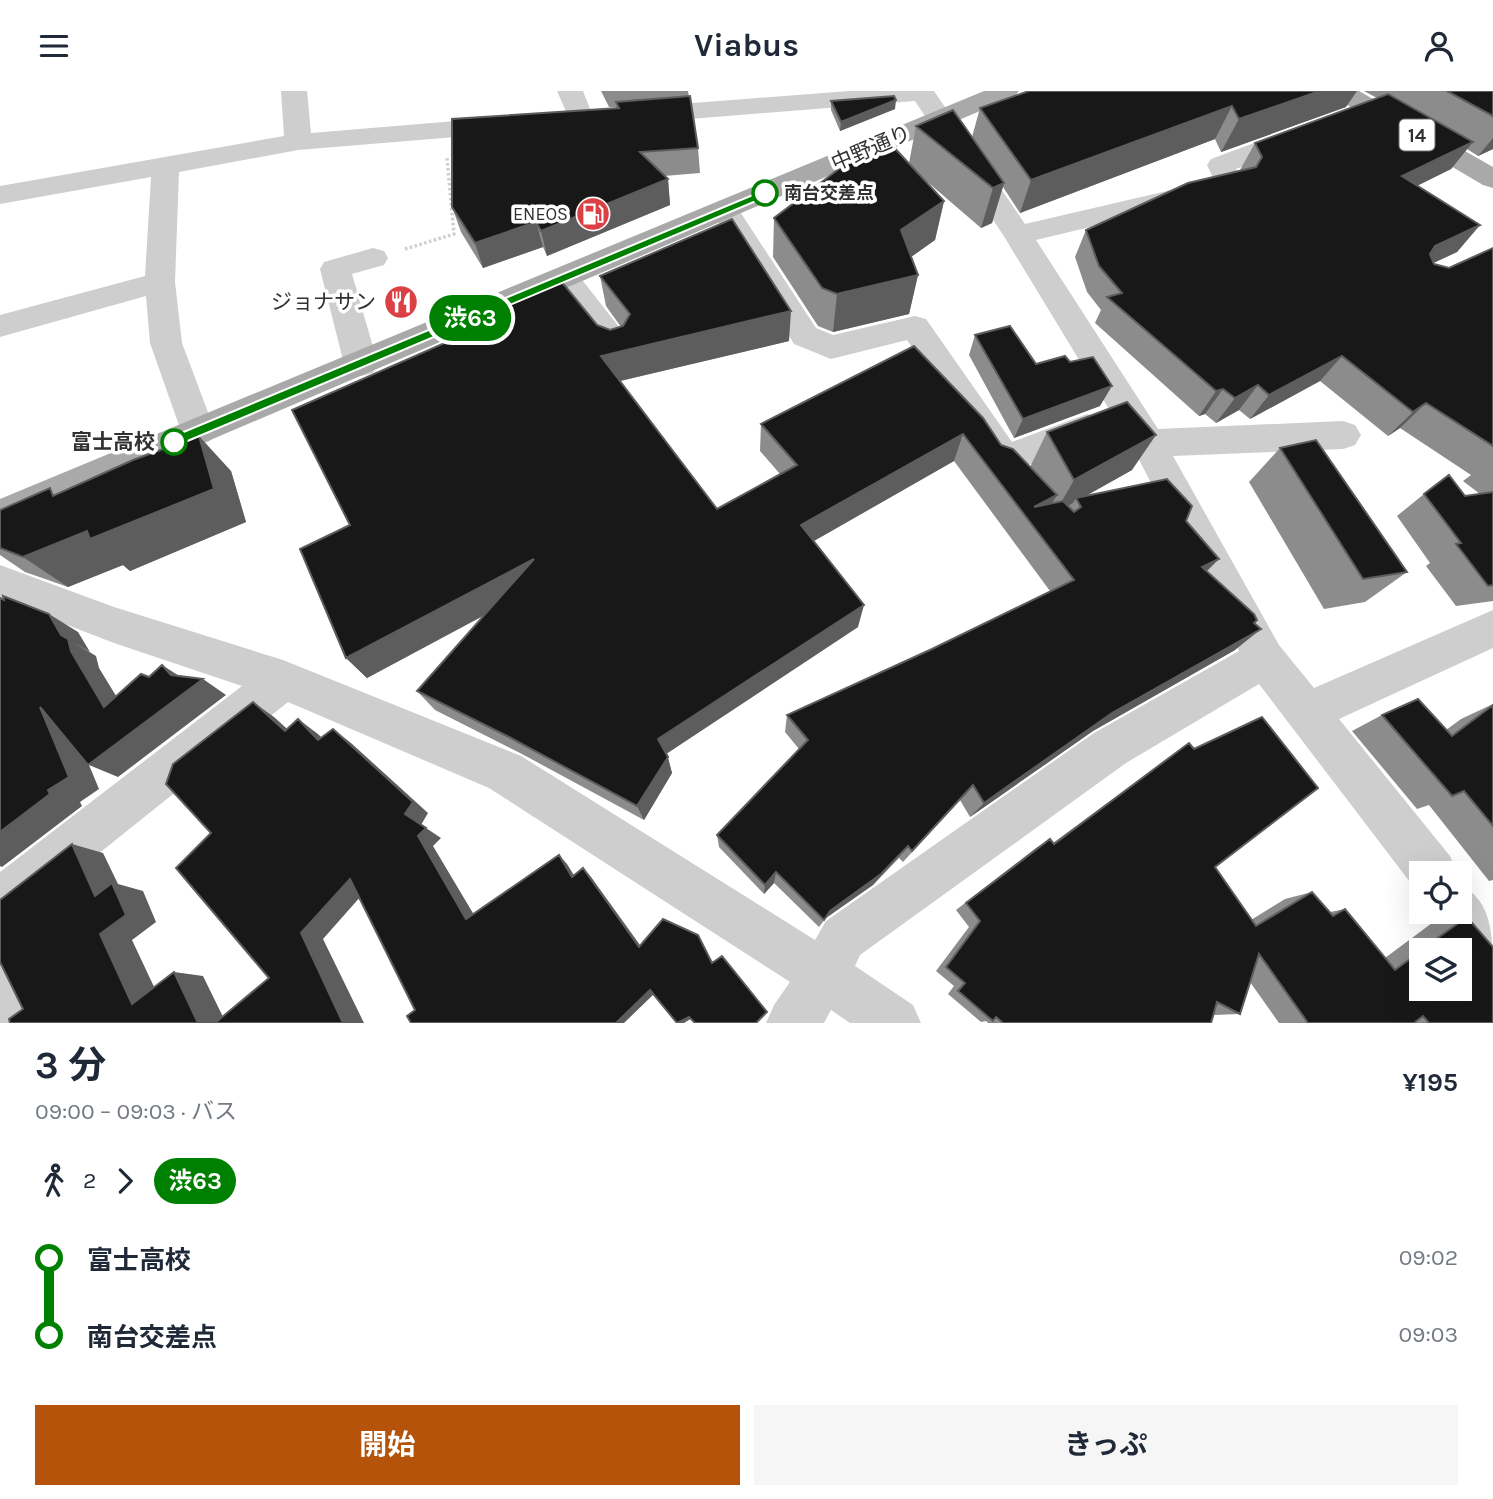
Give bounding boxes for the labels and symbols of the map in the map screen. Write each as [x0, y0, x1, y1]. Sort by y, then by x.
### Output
road number: 14 [1400, 119, 1434, 151]
street label: 中野通り [828, 121, 914, 175]
marker: 南台交差点 [752, 180, 778, 206]
place label: 南台交差点 [784, 182, 874, 204]
fuel station icon: ENEOS [574, 195, 612, 233]
place label: ENEOS [513, 203, 568, 225]
restaurant icon: ジョナサン [382, 283, 420, 321]
place label: ジョナサン [271, 290, 376, 314]
line badge: 渋63 [430, 295, 510, 341]
marker: 富士高校 [161, 429, 187, 455]
place label: 富士高校 [71, 430, 155, 454]

